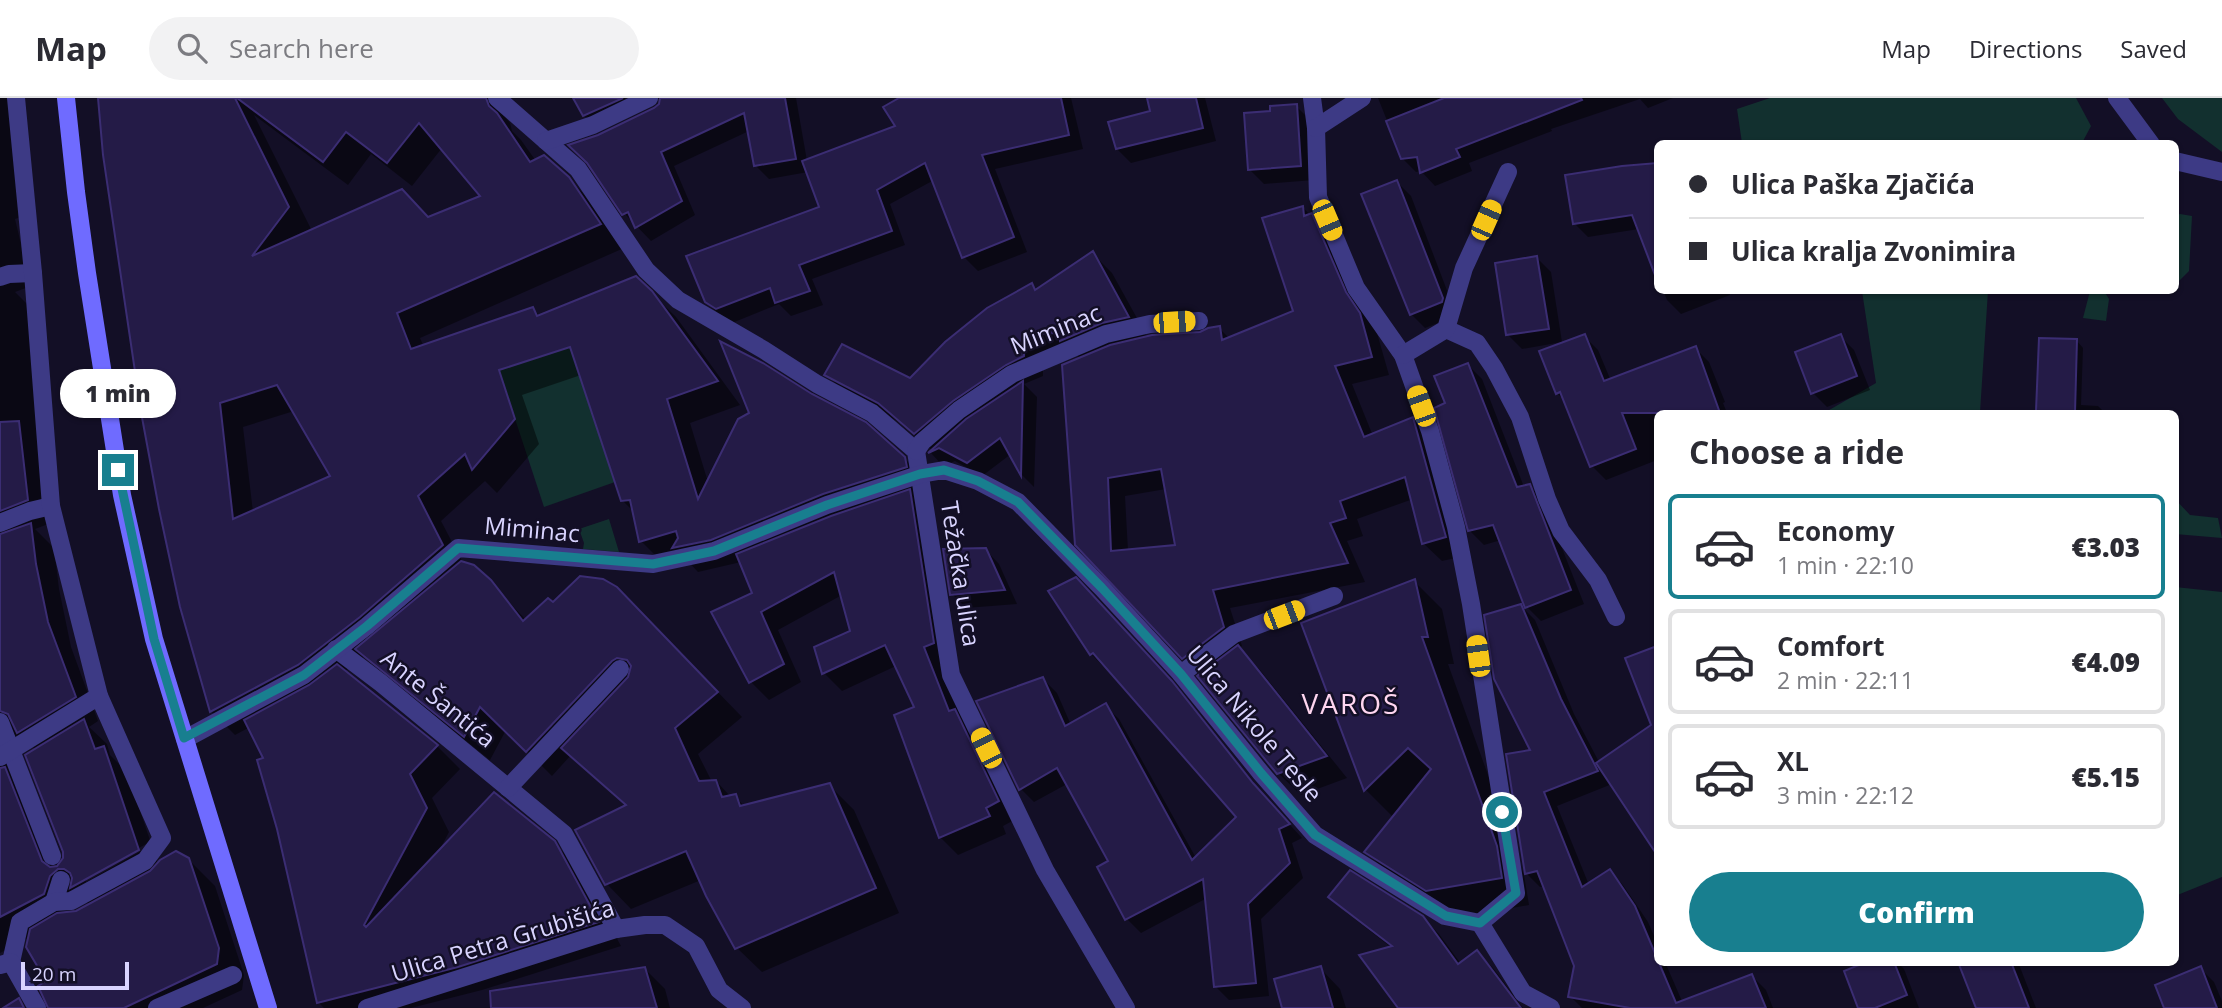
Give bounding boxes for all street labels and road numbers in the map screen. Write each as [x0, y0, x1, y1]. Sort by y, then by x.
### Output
street label: Miminac [1005, 295, 1106, 362]
street label: Težačka ulica [934, 499, 989, 649]
street label: Miminac [483, 508, 581, 549]
street label: Ulica Nikole Tesle [1180, 638, 1331, 808]
street label: Ante Šantića [375, 641, 503, 754]
street label: Ulica Petra Grubišića [387, 890, 618, 989]

